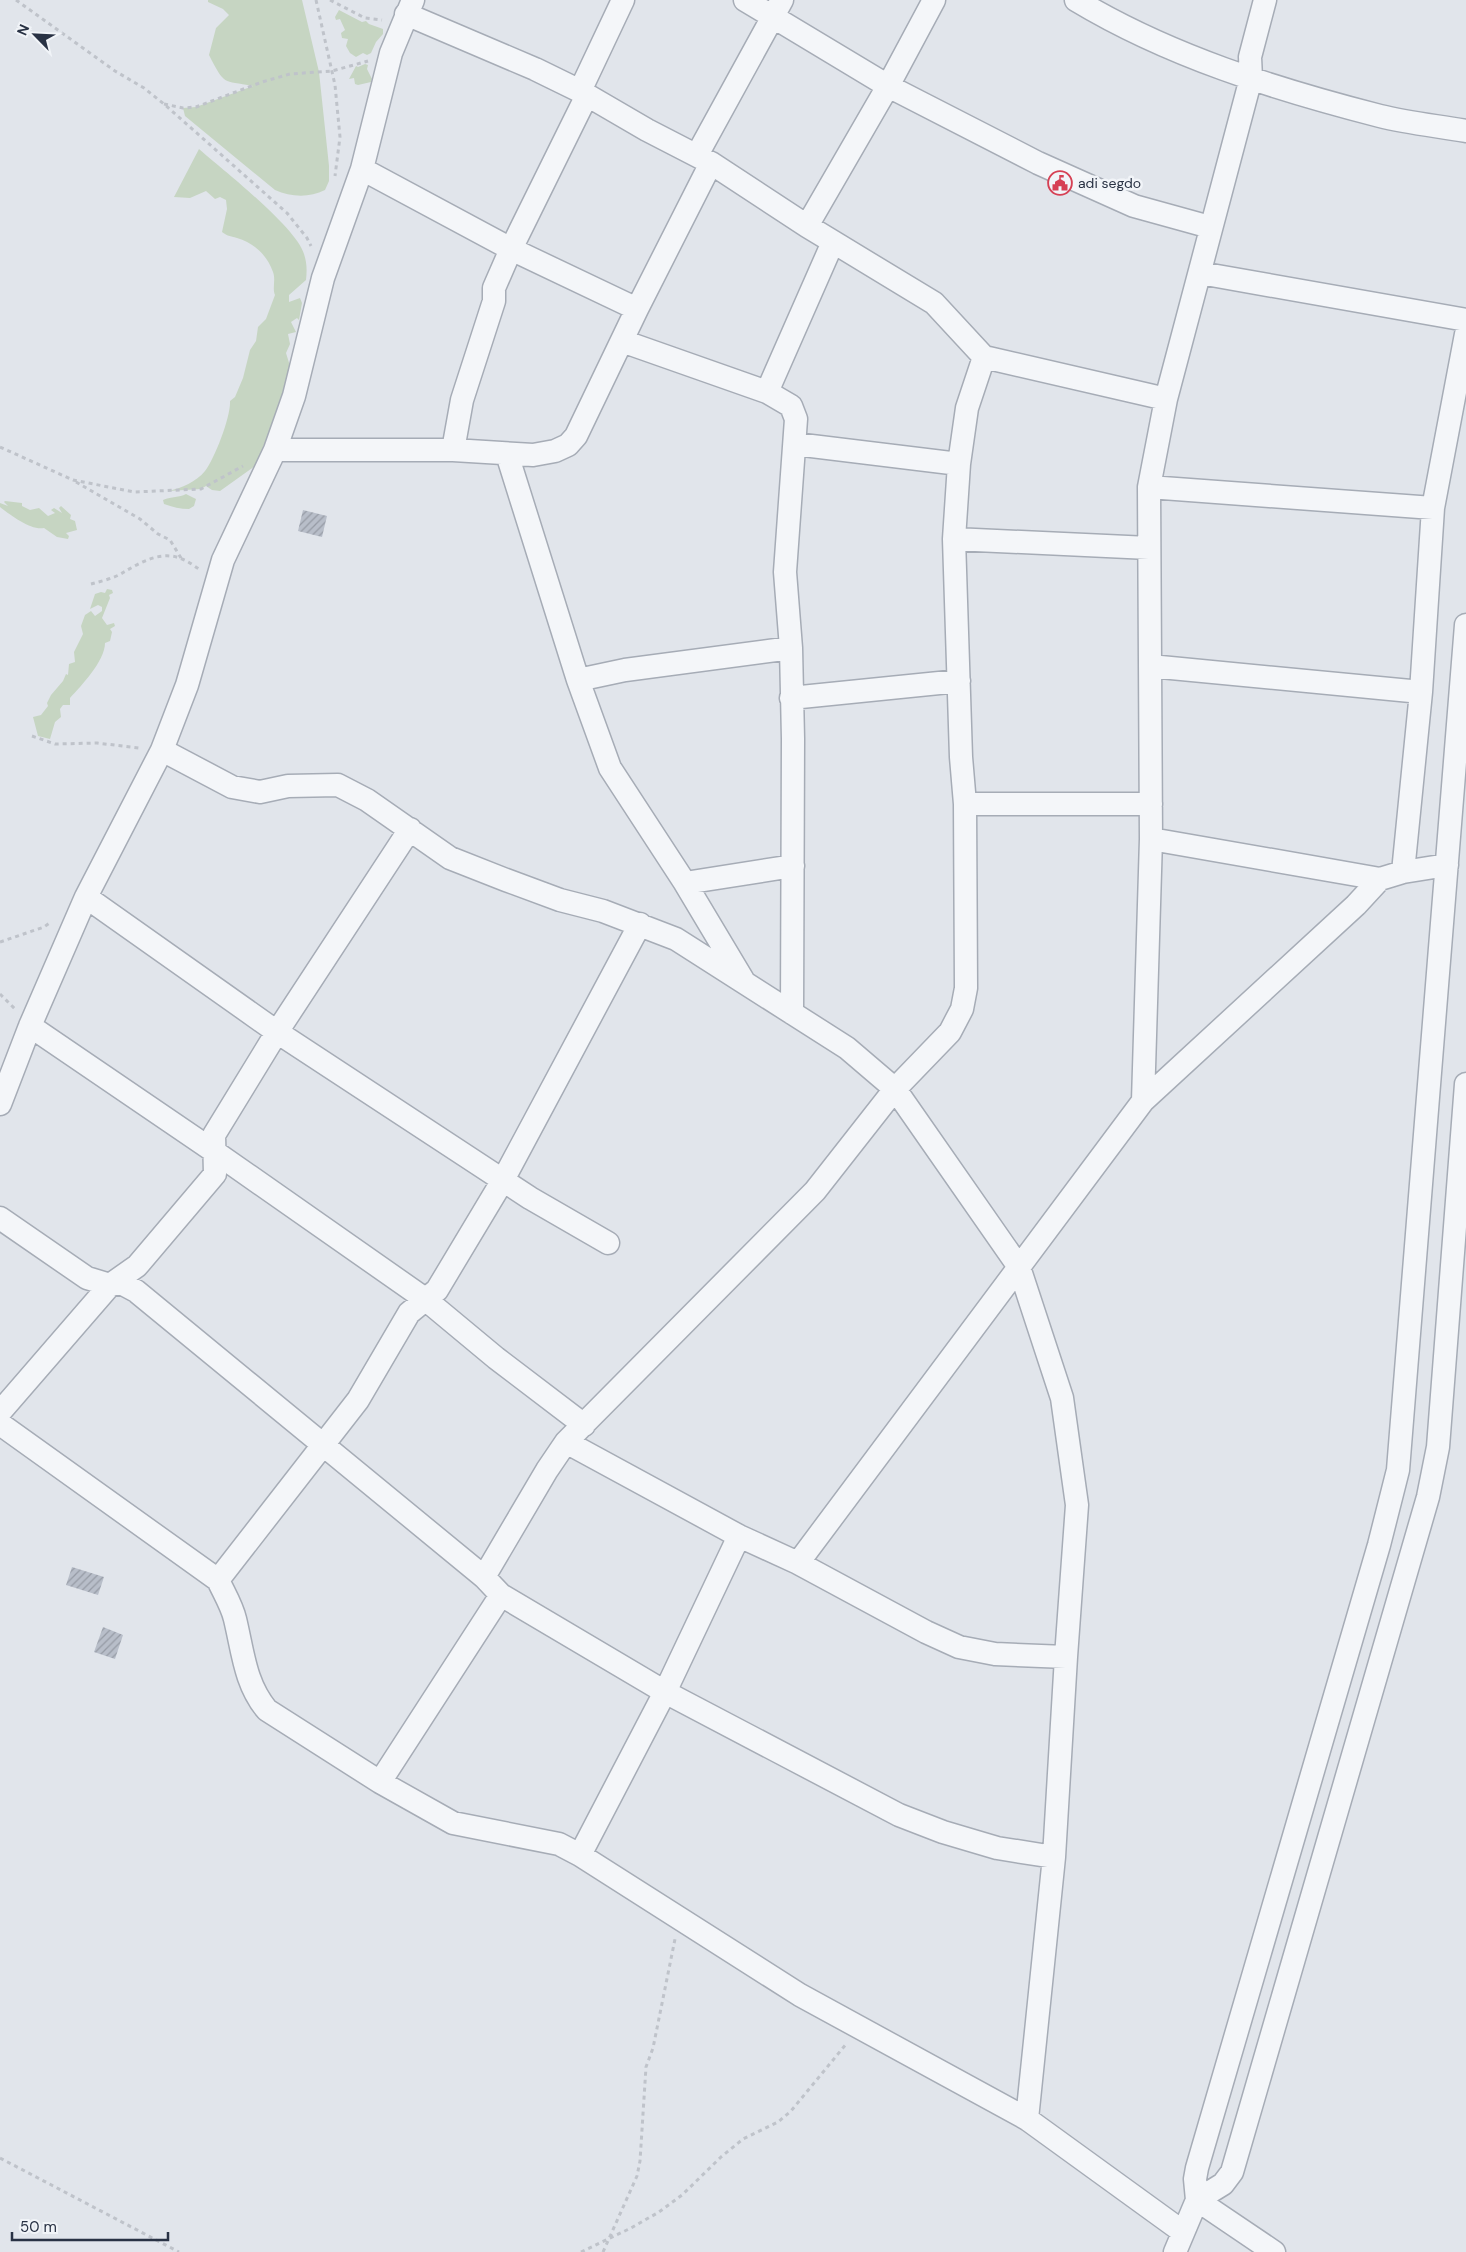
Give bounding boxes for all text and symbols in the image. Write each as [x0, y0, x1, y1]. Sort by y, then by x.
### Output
north arrow [10, 10, 60, 60]
text: N [13, 21, 33, 38]
public building icon: adi segdo [1047, 170, 1073, 196]
place label: adi segdo [1078, 174, 1141, 192]
scale bar [12, 2210, 169, 2242]
text: 50 m [20, 2217, 57, 2237]

